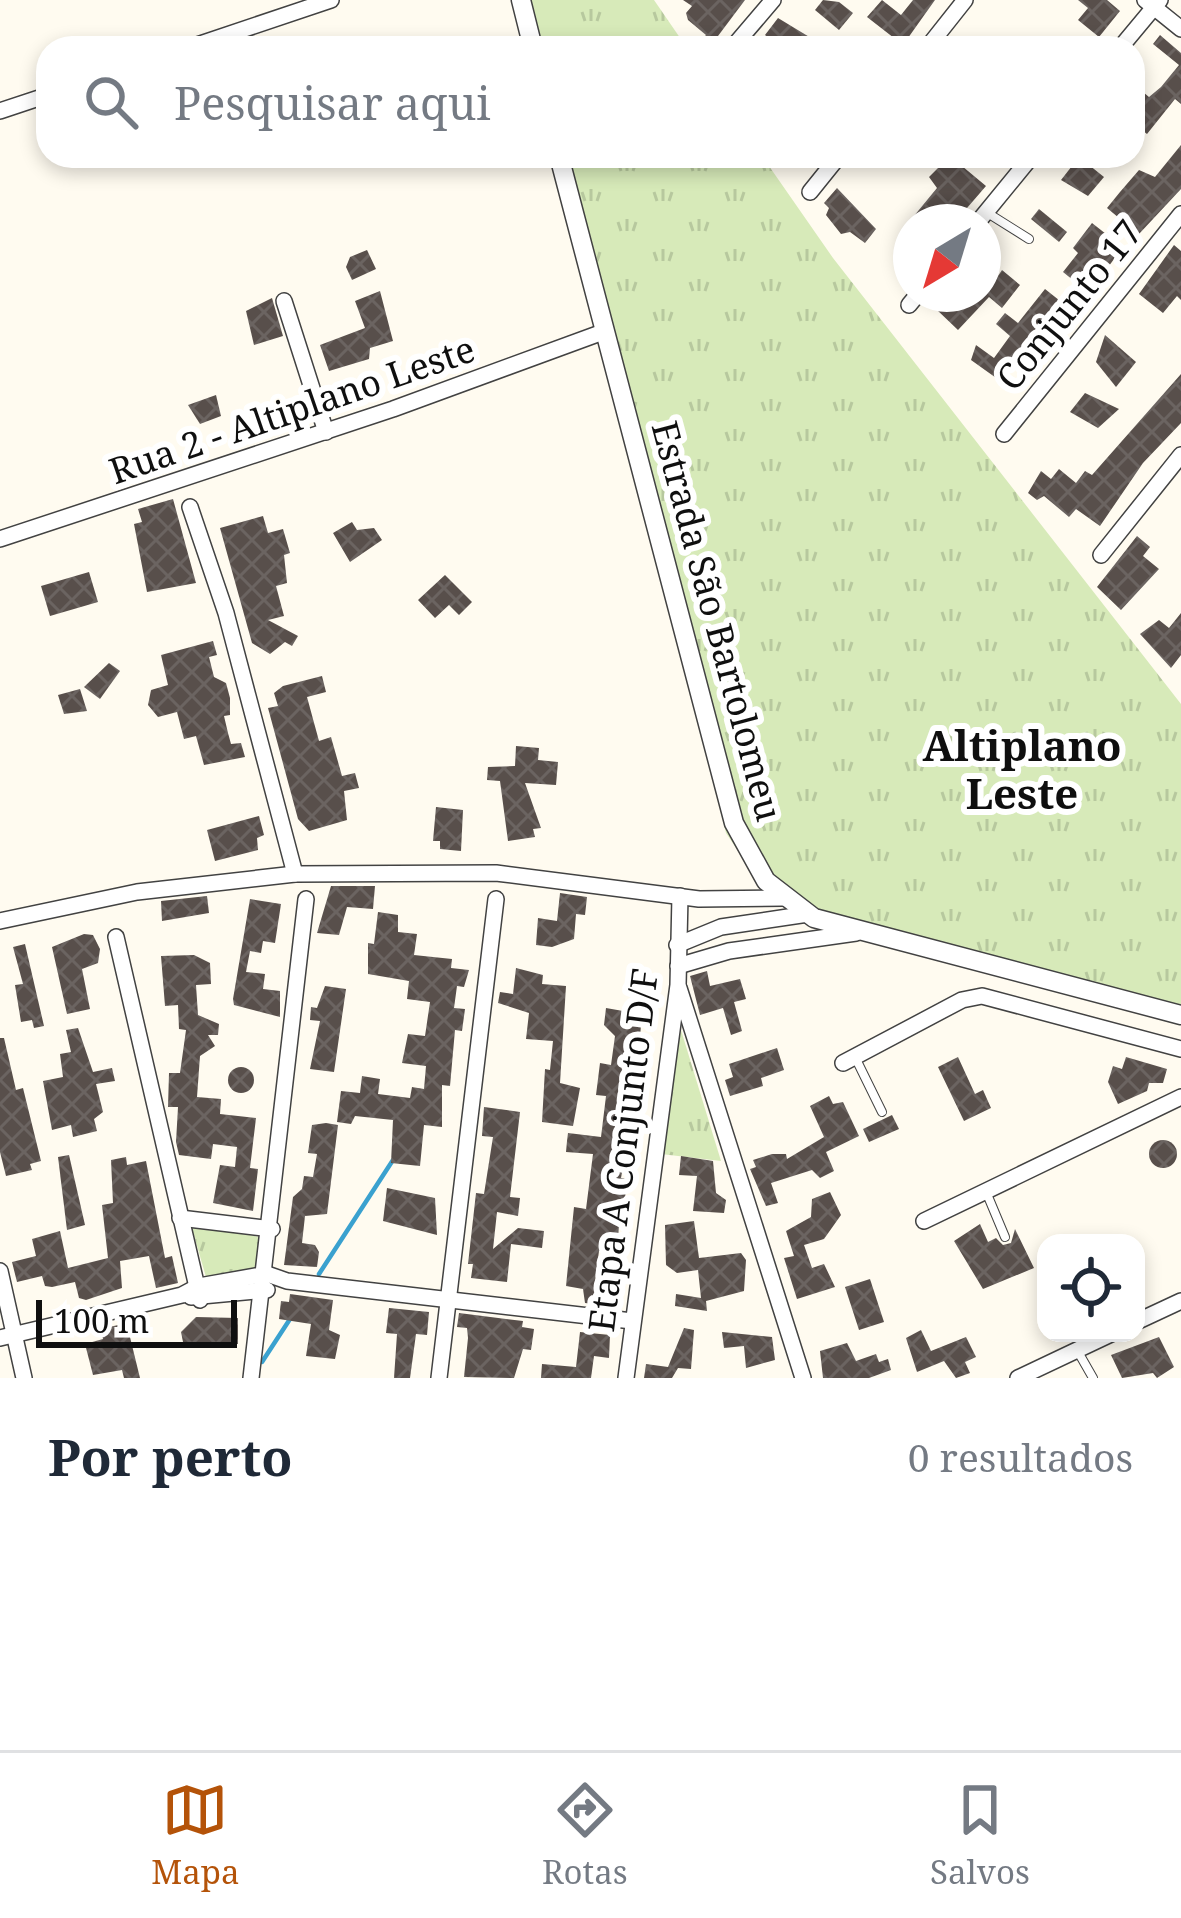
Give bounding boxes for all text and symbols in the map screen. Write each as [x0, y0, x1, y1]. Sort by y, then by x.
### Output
search box [36, 36, 1145, 168]
icon: search [78, 69, 144, 135]
text: Pesquisar aqui [174, 72, 491, 133]
north arrow [893, 204, 1001, 312]
street label: Conjunto 17 [985, 209, 1152, 400]
street label: Rua 2 - Altiplano Leste [103, 324, 481, 495]
street label: Estrada São Bartolomeu [641, 416, 794, 826]
district label: Altiplano Leste [922, 716, 1122, 821]
street label: Etapa A Conjunto D/F [576, 966, 669, 1334]
map controls [1037, 1234, 1145, 1342]
button: locate [1037, 1234, 1145, 1342]
scale bar [36, 1294, 237, 1347]
text: 100 m [54, 1298, 149, 1343]
text: Por perto [48, 1421, 293, 1491]
text: 0 resultados [908, 1430, 1133, 1483]
tab: Mapa [151, 1777, 240, 1894]
tab: Rotas [542, 1777, 628, 1894]
tab: Salvos [930, 1777, 1030, 1894]

